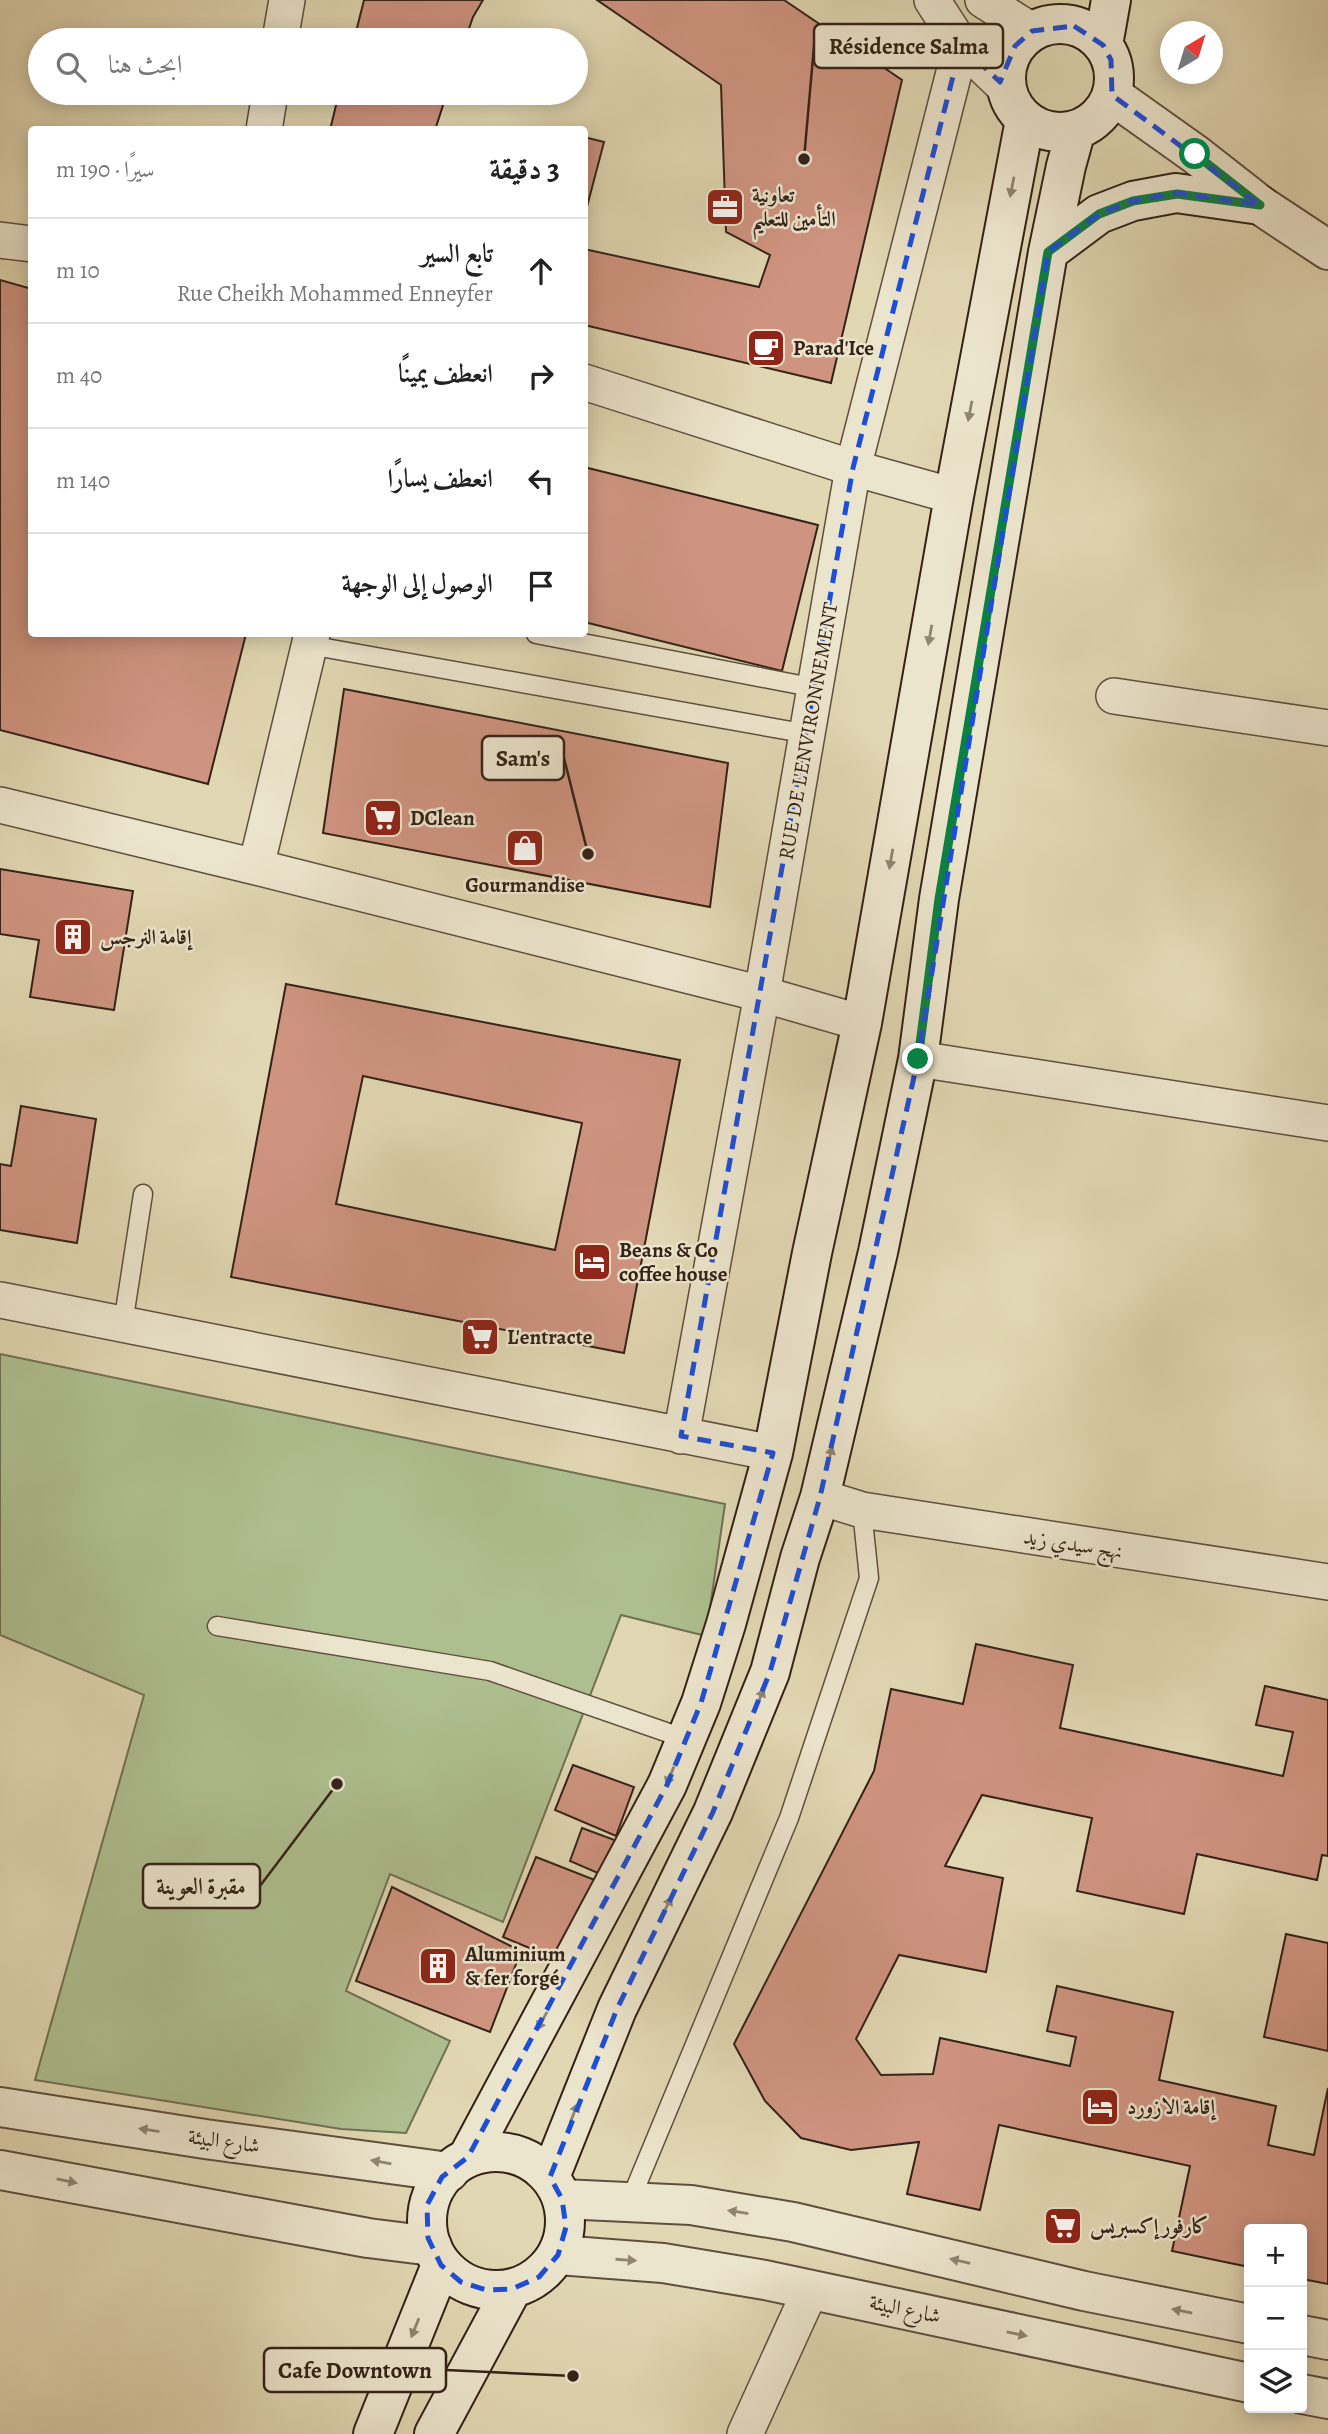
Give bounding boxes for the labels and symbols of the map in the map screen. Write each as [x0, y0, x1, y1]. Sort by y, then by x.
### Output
north arrow [1160, 21, 1223, 84]
callout: Résidence Salma [814, 24, 1003, 68]
text: Résidence Salma [829, 31, 989, 62]
route start [1179, 138, 1210, 169]
one-way arrow [1006, 176, 1017, 198]
place label: تعاونية التأمين للتعليم [752, 181, 836, 240]
office icon: تعاونية التأمين للتعليم [704, 186, 746, 228]
cafe icon: Parad'Ice [745, 327, 787, 369]
place label: Parad'Ice [793, 334, 874, 362]
one-way arrow [964, 400, 975, 422]
street label: RUE DE L'ENVIRONNEMENT [772, 600, 845, 862]
one-way arrow [924, 624, 935, 646]
callout: Sam's [482, 736, 564, 780]
text: Sam's [496, 743, 550, 774]
supermarket icon: DClean [362, 797, 404, 839]
place label: DClean [410, 804, 475, 832]
shop icon: Gourmandise [504, 827, 546, 869]
one-way arrow [885, 848, 896, 870]
place label: Gourmandise [465, 871, 585, 899]
building icon: إقامة النرجس [52, 916, 94, 958]
place label: إقامة النرجس [100, 923, 193, 951]
route end [902, 1043, 933, 1074]
place label: Beans & Co coffee house [619, 1236, 728, 1288]
hotel icon: Beans & Co coffee house [571, 1241, 613, 1283]
supermarket icon: L'entracte [459, 1316, 501, 1358]
place label: L'entracte [507, 1323, 593, 1351]
one-way arrow [824, 1445, 835, 1467]
street label: نهج سيدي زيد [1021, 1522, 1124, 1571]
one-way arrow [754, 1687, 765, 1708]
one-way arrow [664, 1766, 675, 1787]
callout: مقبرة العوينة [143, 1864, 260, 1908]
text: مقبرة العوينة [156, 1871, 246, 1902]
one-way arrow [662, 1896, 673, 1916]
place label: Aluminium & fer forgé [464, 1940, 566, 1992]
building icon: Aluminium & fer forgé [417, 1945, 459, 1987]
one-way arrow [536, 2011, 548, 2031]
hotel icon: إقامة الازورد [1079, 2086, 1121, 2128]
place label: إقامة الازورد [1127, 2093, 1216, 2121]
one-way arrow [569, 2102, 580, 2123]
street label: شارع البيئة [186, 2122, 262, 2164]
one-way arrow [138, 2124, 160, 2135]
one-way arrow [370, 2156, 392, 2167]
one-way arrow [56, 2176, 78, 2187]
supermarket icon: كارفور إكسبريس [1042, 2205, 1084, 2247]
one-way arrow [727, 2206, 749, 2217]
place label: كارفور إكسبريس [1090, 2212, 1208, 2240]
one-way arrow [615, 2255, 637, 2266]
one-way arrow [949, 2256, 971, 2267]
street label: شارع البيئة [866, 2288, 943, 2334]
one-way arrow [1171, 2305, 1193, 2316]
one-way arrow [410, 2318, 421, 2339]
one-way arrow [1006, 2329, 1028, 2340]
callout: Cafe Downtown [264, 2348, 446, 2392]
text: Cafe Downtown [278, 2355, 432, 2386]

